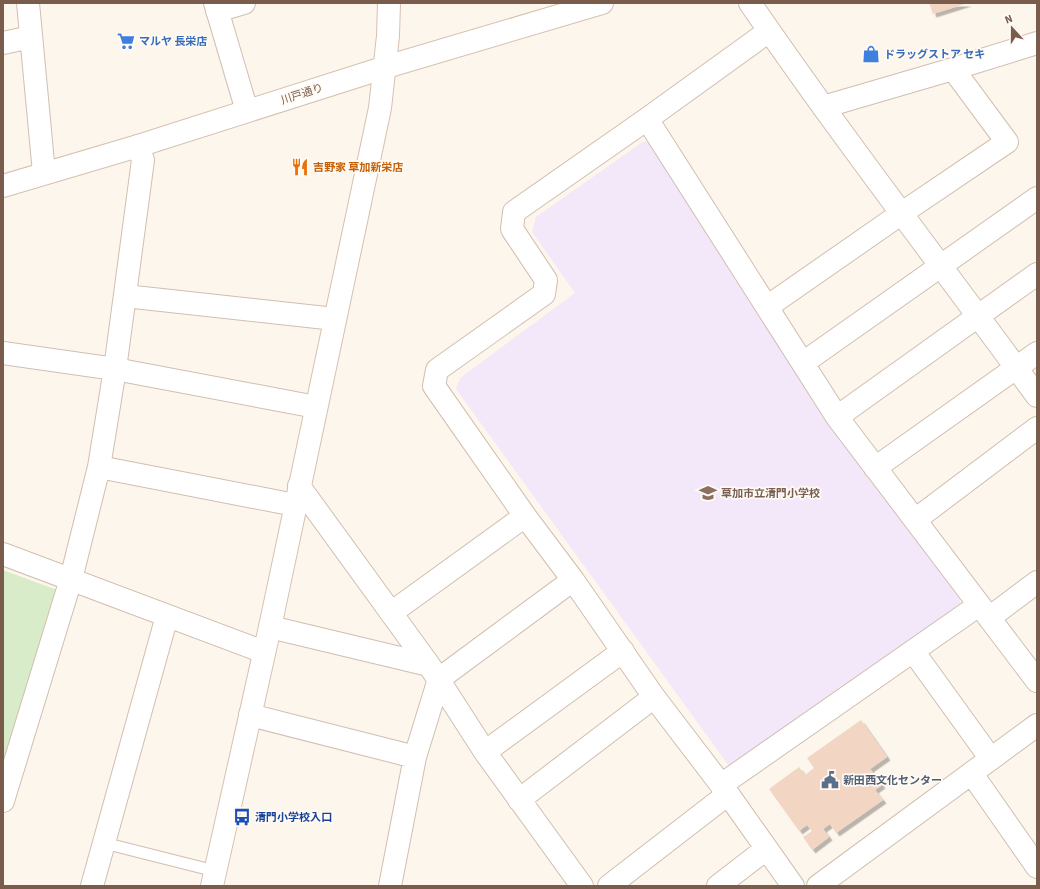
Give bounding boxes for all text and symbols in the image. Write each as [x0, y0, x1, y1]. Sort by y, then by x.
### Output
north arrow [992, 8, 1032, 48]
text: N [1002, 11, 1015, 27]
supermarket icon: マルヤ 長栄店 [116, 31, 136, 51]
place label: マルヤ 長栄店 [139, 34, 207, 49]
shop icon: ドラッグストア セキ [861, 44, 881, 64]
place label: ドラッグストア セキ [884, 47, 985, 62]
street label: 川戸通り [279, 80, 325, 108]
restaurant icon: 吉野家 草加新栄店 [290, 157, 310, 177]
place label: 吉野家 草加新栄店 [313, 160, 403, 175]
school or university icon: 草加市立清門小学校 [698, 483, 718, 503]
place label: 草加市立清門小学校 [721, 486, 820, 501]
public building icon: 新田西文化センター [820, 770, 840, 790]
place label: 新田西文化センター [843, 773, 942, 788]
bus stop icon: 清門小学校入口 [232, 807, 252, 827]
place label: 清門小学校入口 [255, 810, 332, 825]

